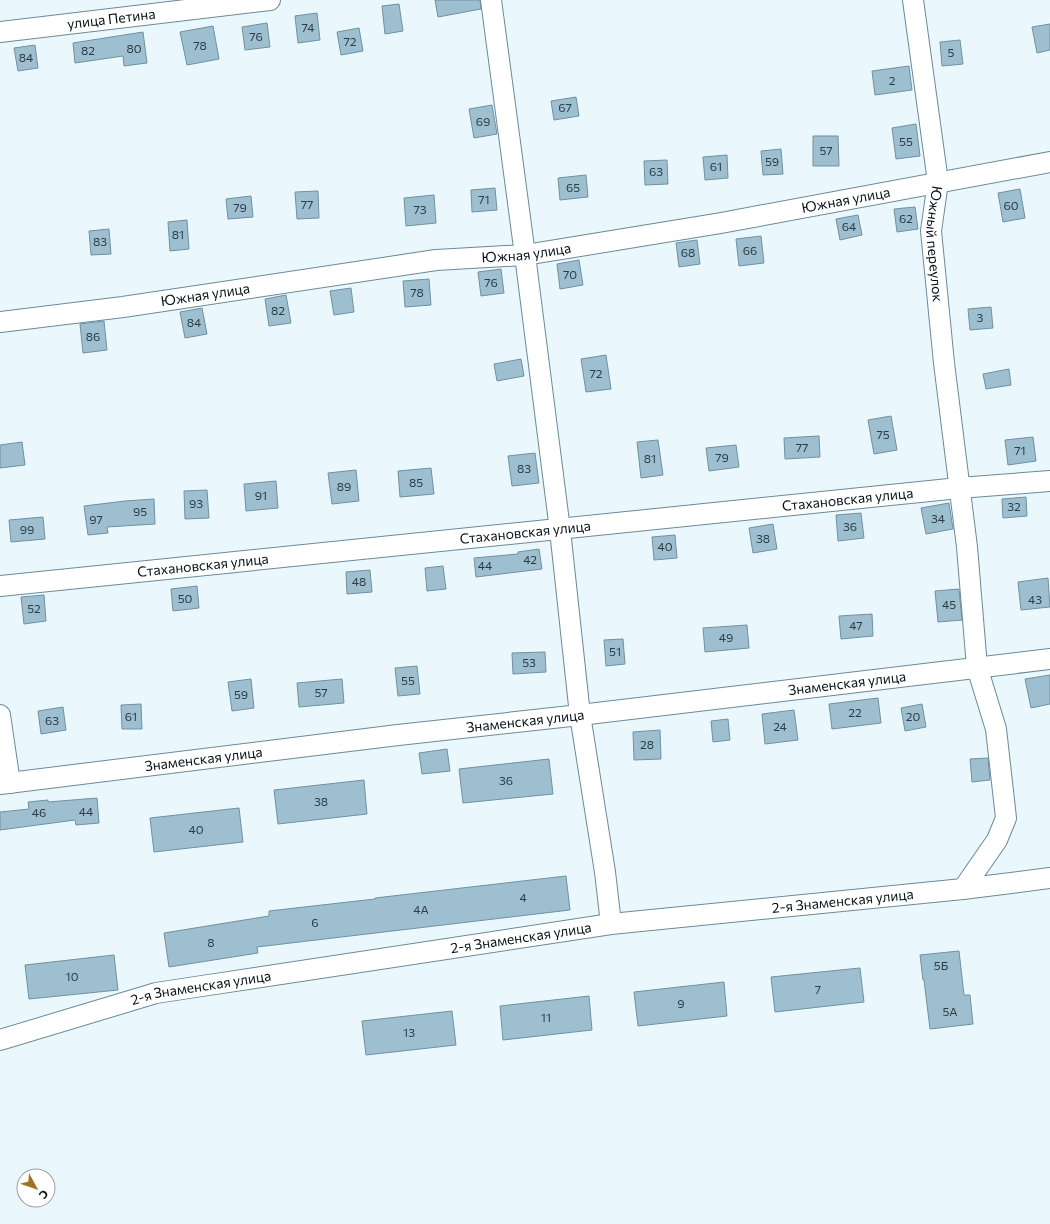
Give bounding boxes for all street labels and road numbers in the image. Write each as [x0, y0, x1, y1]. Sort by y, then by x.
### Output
street label: улица Петина [66, 5, 156, 32]
street label: Южная улица [800, 183, 891, 216]
street label: Южный переулок [923, 185, 947, 303]
street label: Южная улица [481, 239, 572, 265]
street label: Южная улица [159, 279, 251, 309]
street label: Стахановская улица [781, 484, 914, 514]
street label: Стахановская улица [459, 517, 592, 547]
street label: Стахановская улица [136, 550, 269, 580]
street label: Знаменская улица [787, 667, 907, 698]
street label: Знаменская улица [465, 706, 585, 735]
street label: Знаменская улица [143, 743, 263, 774]
street label: 2-я Знаменская улица [771, 885, 914, 916]
street label: 2-я Знаменская улица [449, 918, 592, 956]
street label: 2-я Знаменская улица [128, 967, 272, 1008]

